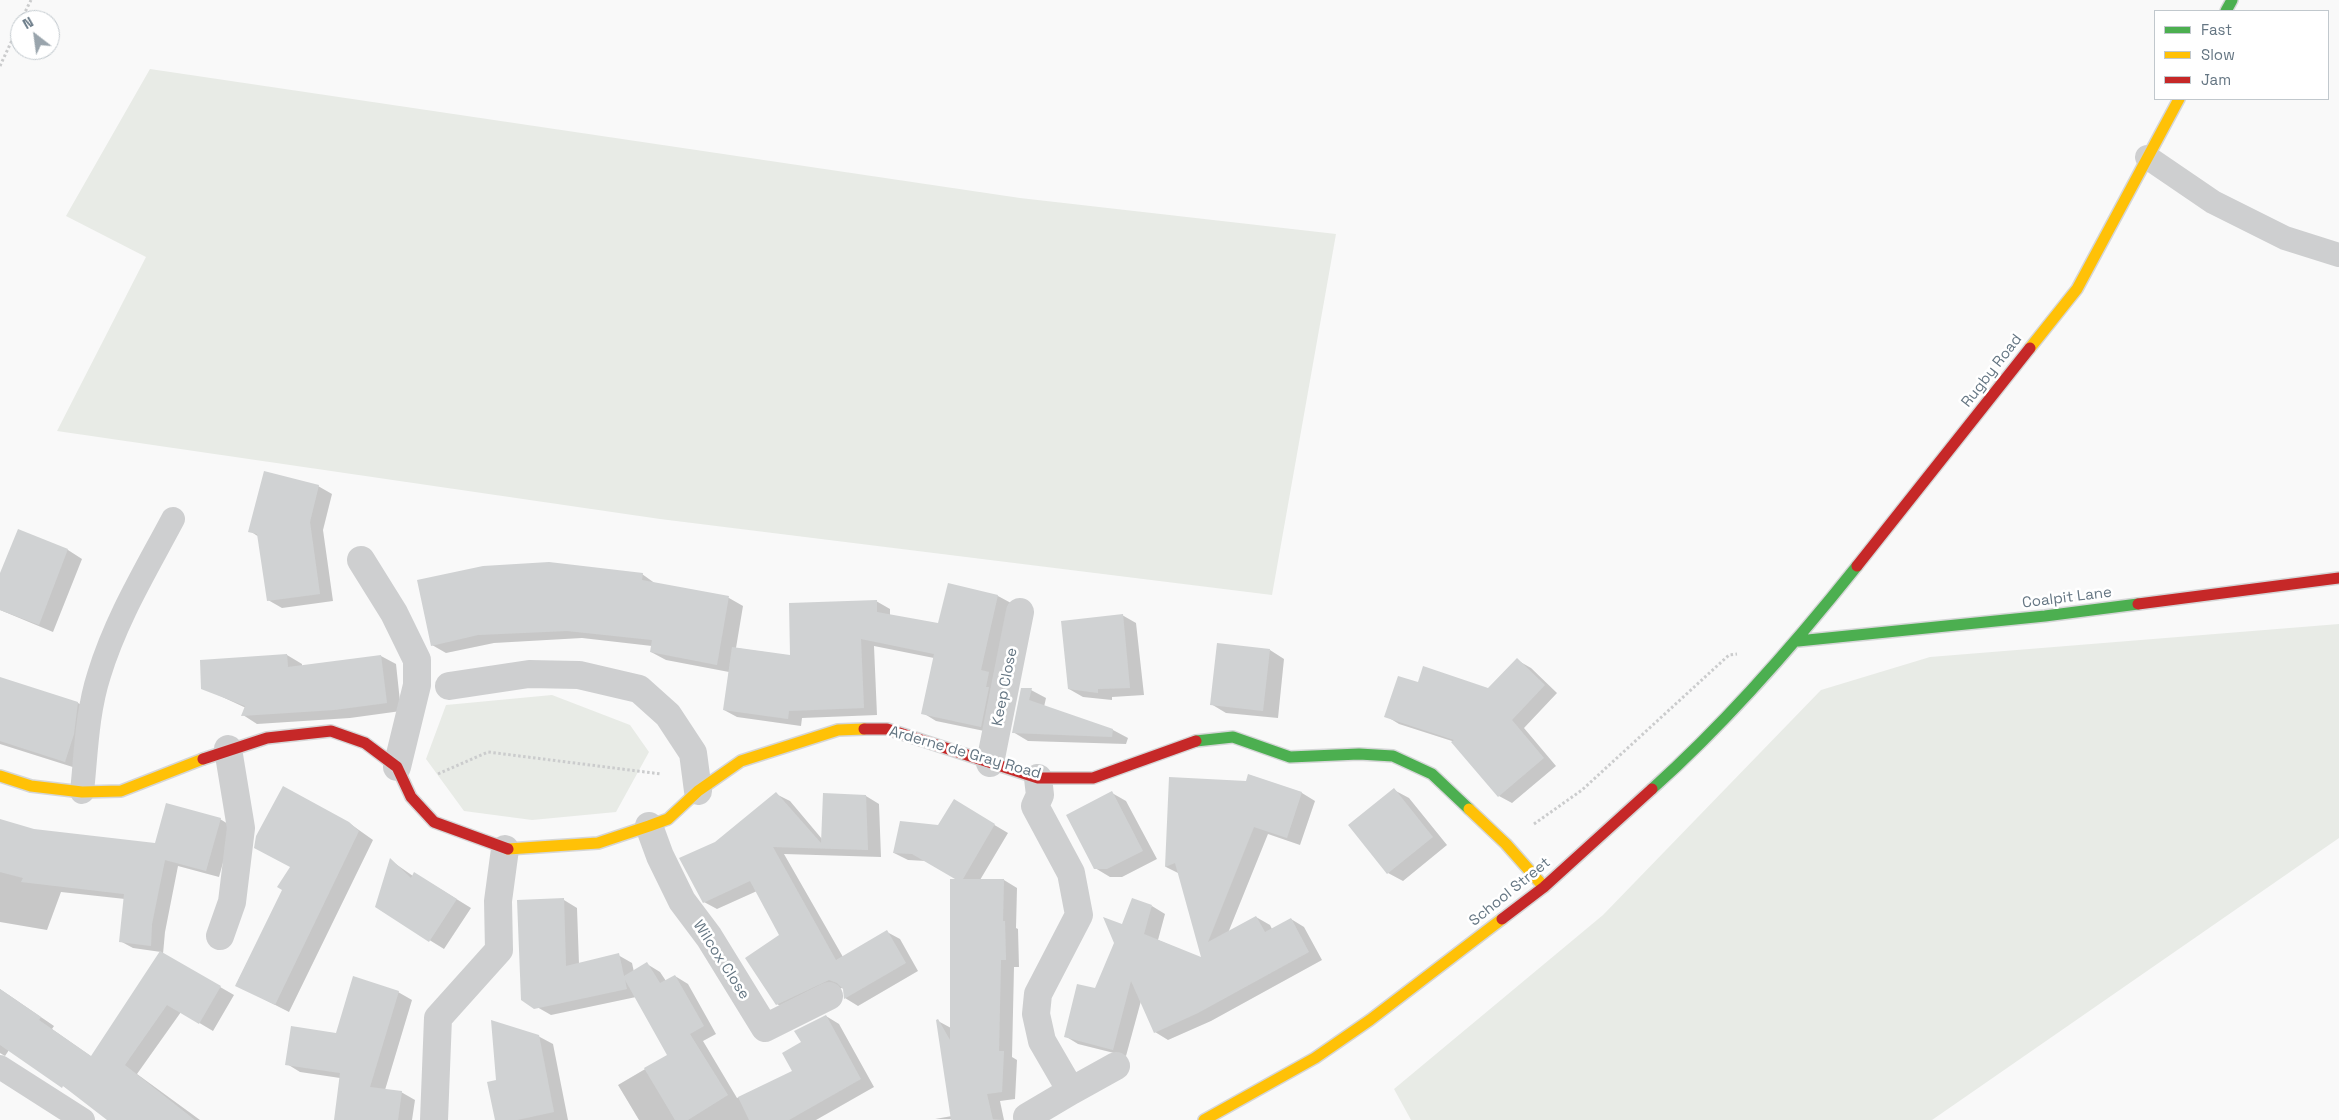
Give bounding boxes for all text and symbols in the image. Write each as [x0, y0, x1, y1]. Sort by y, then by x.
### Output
north arrow [10, 10, 60, 60]
legend [2154, 10, 2329, 100]
text: N [19, 13, 37, 33]
text: Fast [2201, 20, 2232, 39]
text: Slow [2201, 45, 2235, 64]
text: Jam [2201, 70, 2231, 89]
street label: Rugby Road [1958, 331, 2026, 411]
street label: Coalpit Lane [2021, 584, 2113, 612]
street label: Keep Close [989, 646, 1021, 728]
street label: Arderne de Gray Road [887, 723, 1043, 783]
street label: School Street [1466, 854, 1554, 930]
street label: Wilcox Close [689, 917, 753, 1003]

